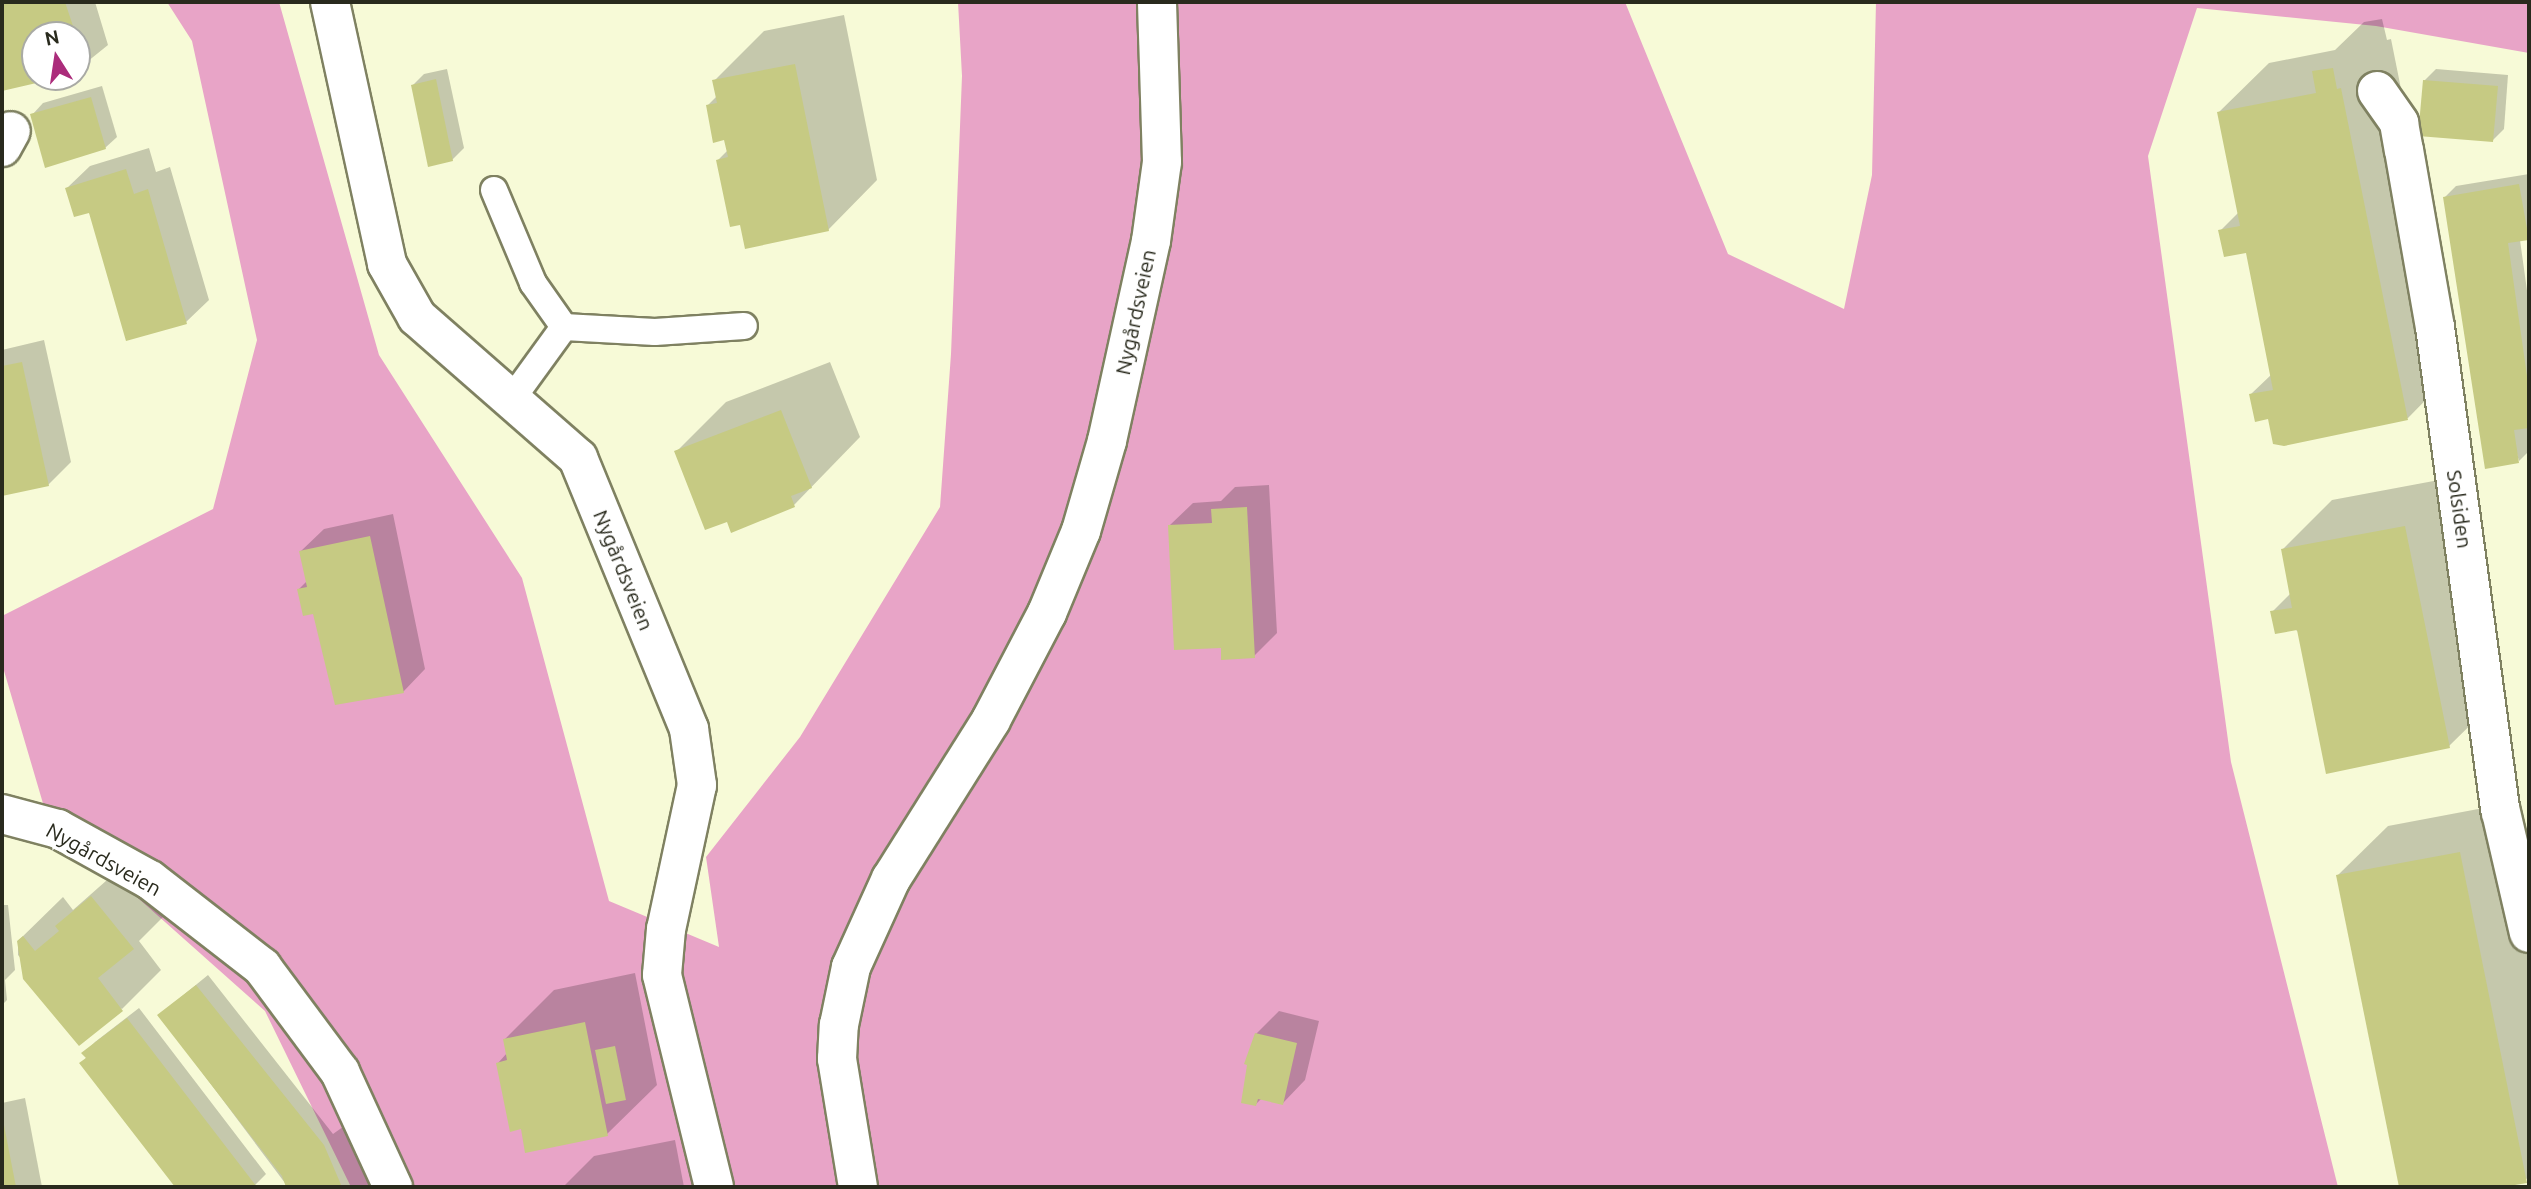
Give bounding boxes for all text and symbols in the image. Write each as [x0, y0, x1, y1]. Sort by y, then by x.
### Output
north arrow [21, 21, 91, 91]
text: N [43, 25, 61, 50]
street label: Nygårdsveien [1109, 247, 1161, 377]
street label: Solsiden [2442, 468, 2478, 550]
street label: Nygårdsveien [588, 506, 660, 634]
street label: Nygårdsveien [42, 817, 166, 901]

